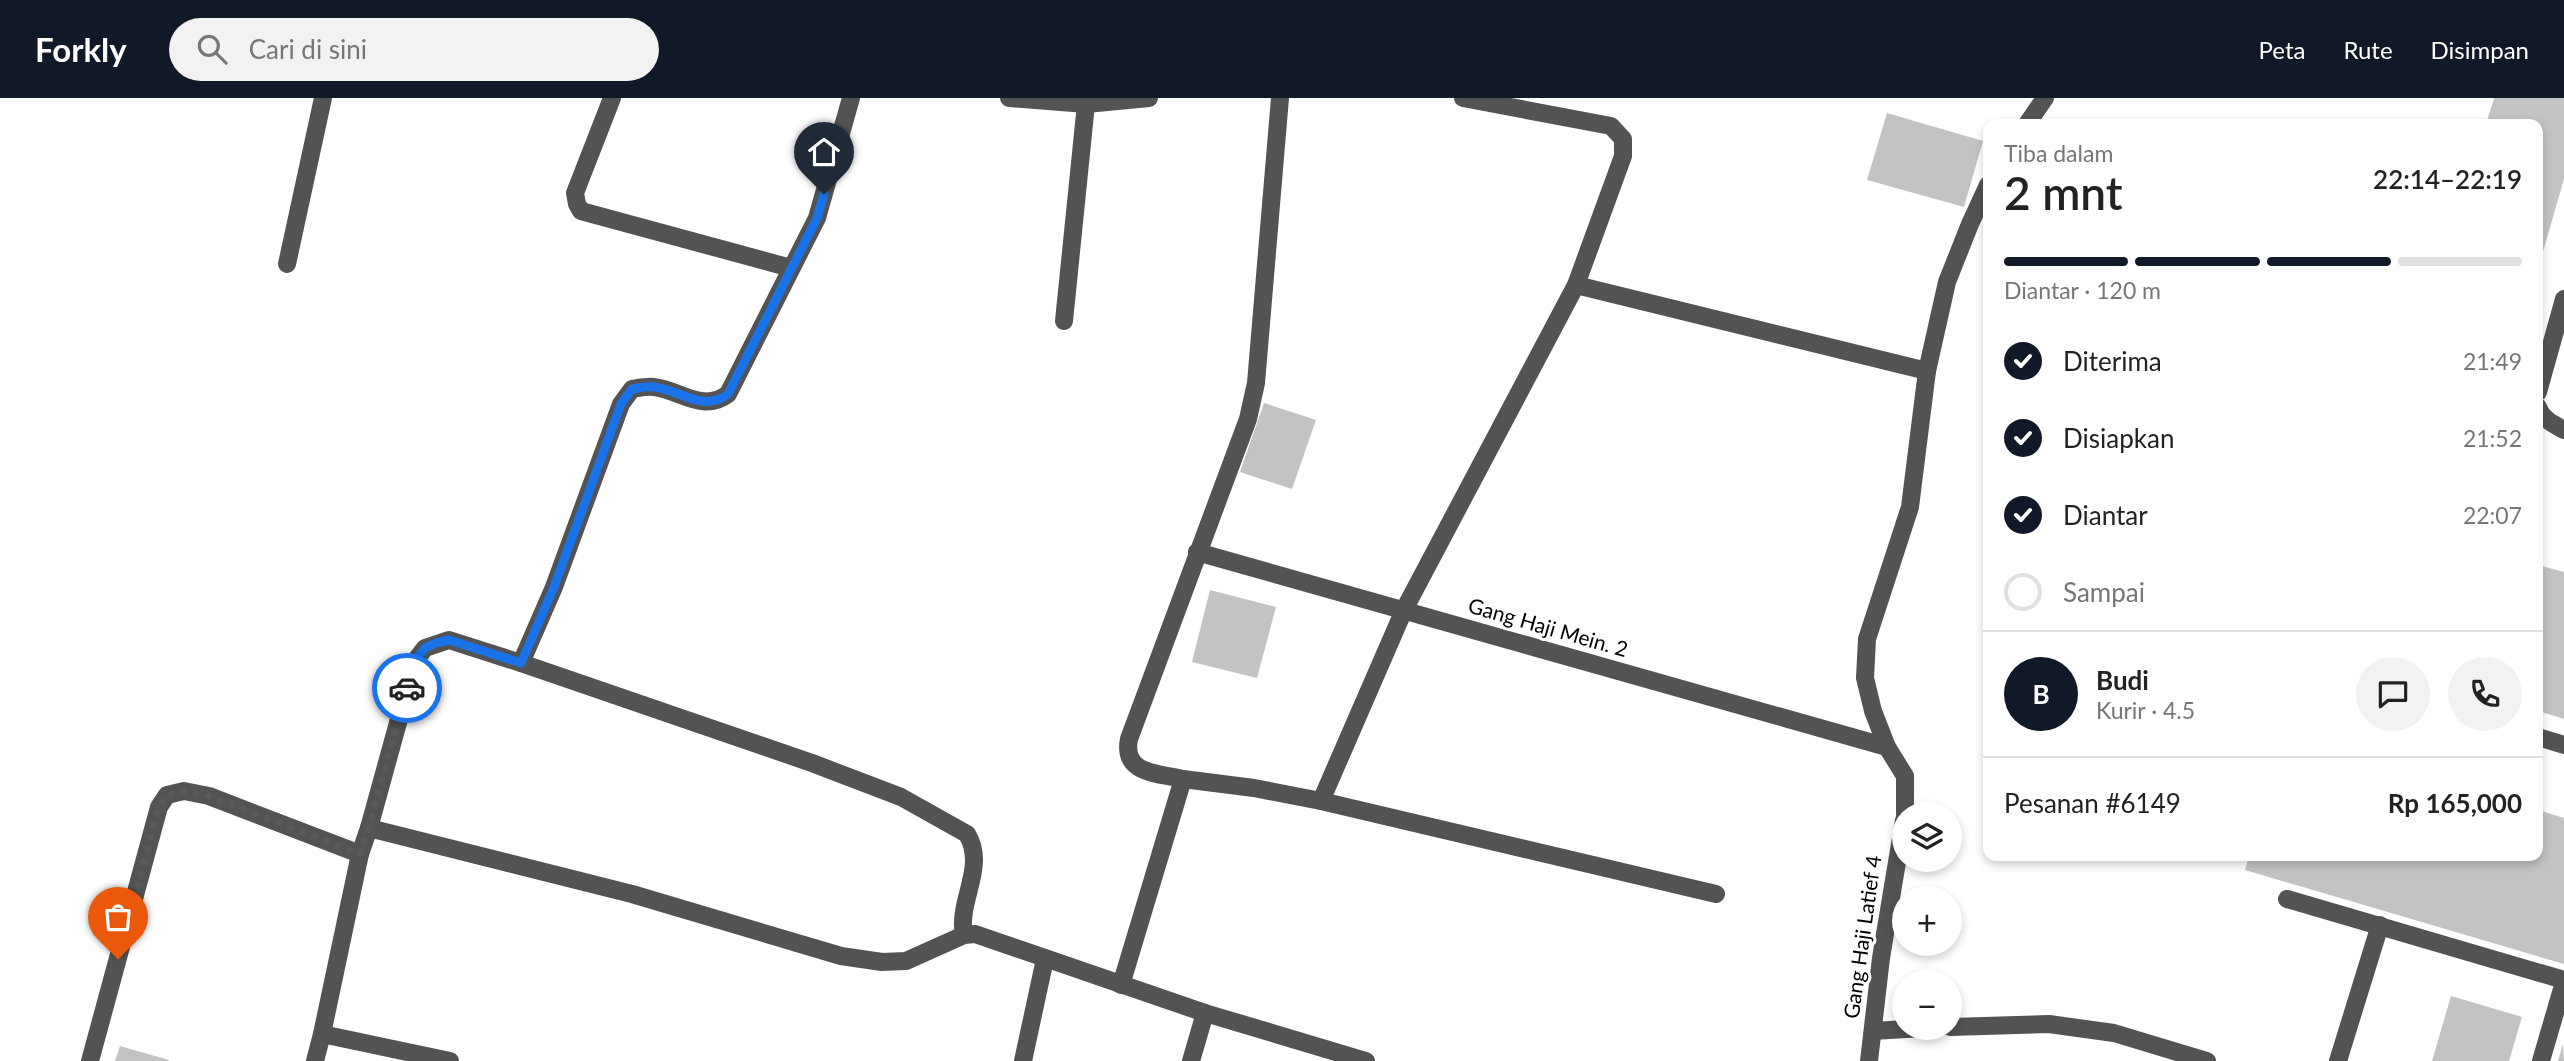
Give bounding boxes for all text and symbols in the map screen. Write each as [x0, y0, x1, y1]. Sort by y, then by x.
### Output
search box [169, 18, 659, 81]
text: Forkly [35, 29, 127, 69]
icon: search [193, 30, 231, 68]
text: Cari di sini [249, 33, 367, 65]
text: Peta [2259, 35, 2305, 64]
text: Rute [2343, 35, 2393, 64]
text: Disimpan [2431, 35, 2529, 64]
pin [794, 122, 854, 194]
icon: home [805, 133, 843, 171]
text: Tiba dalam [2004, 139, 2113, 167]
text: 22:14–22:19 [2373, 163, 2522, 195]
text: 2 mnt [2004, 165, 2123, 220]
text: Diantar · 120 m [2004, 276, 2161, 304]
icon: check [2004, 342, 2042, 380]
text: Diterima [2063, 345, 2162, 377]
text: 21:49 [2463, 347, 2522, 375]
icon: check [2004, 419, 2042, 457]
text: Disiapkan [2063, 422, 2174, 454]
text: 21:52 [2463, 424, 2522, 452]
icon: check [2004, 496, 2042, 534]
text: Diantar [2063, 499, 2148, 531]
text: 22:07 [2463, 501, 2522, 529]
text: Sampai [2063, 576, 2145, 608]
street label: Gang Haji Mein. 2 [1466, 592, 1631, 661]
courier [372, 653, 442, 723]
button: chat [2356, 657, 2430, 731]
button: phone [2448, 657, 2522, 731]
text: Budi [2096, 664, 2149, 696]
icon: car [388, 669, 426, 707]
text: B [2032, 678, 2050, 710]
text: Kurir · 4.5 [2096, 696, 2195, 724]
text: Pesanan #6149 [2004, 787, 2181, 819]
text: Rp 165,000 [2388, 787, 2522, 819]
map controls [1892, 802, 1962, 1040]
button: layers [1892, 802, 1962, 872]
street label: Gang Haji Latief 4 [1838, 853, 1885, 1020]
button: + [1892, 886, 1962, 956]
pin [88, 887, 148, 959]
icon: bag [99, 898, 137, 936]
button: − [1892, 970, 1962, 1040]

